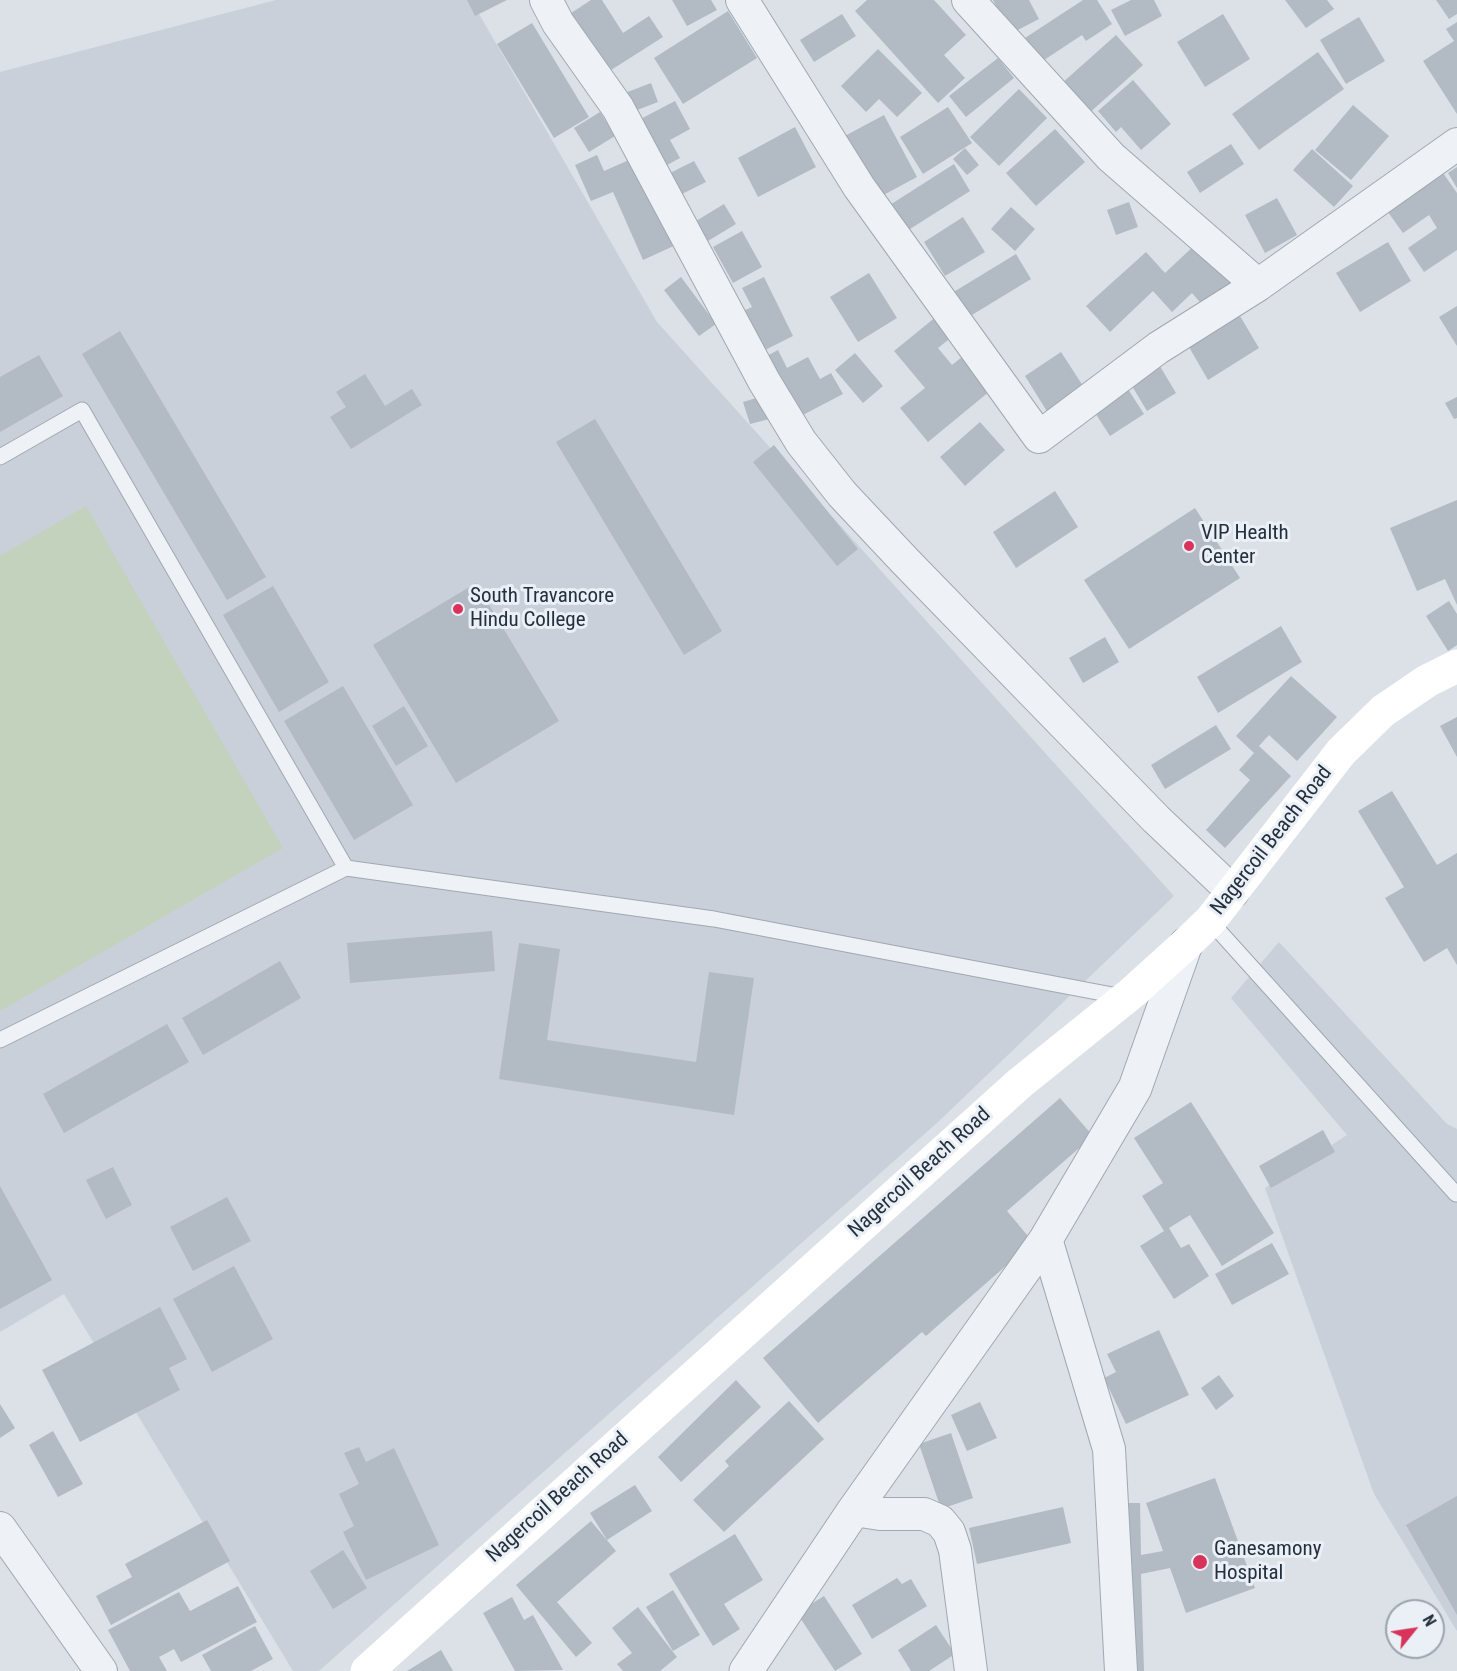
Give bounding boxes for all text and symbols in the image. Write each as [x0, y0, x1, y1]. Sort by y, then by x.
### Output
place label: VIP Health Center [1201, 521, 1289, 571]
marker: VIP Health Center [1182, 539, 1196, 553]
place label: South Travancore Hindu College [470, 584, 614, 634]
marker: South Travancore Hindu College [451, 602, 465, 616]
street label: Nagercoil Beach Road [1206, 761, 1338, 921]
street label: Nagercoil Beach Road [844, 1103, 996, 1243]
street label: Nagercoil Beach Road [482, 1428, 634, 1568]
place label: Ganesamony Hospital [1214, 1537, 1321, 1587]
marker: Ganesamony Hospital [1191, 1553, 1209, 1571]
north arrow [1385, 1599, 1445, 1659]
text: N [1419, 1612, 1440, 1630]

